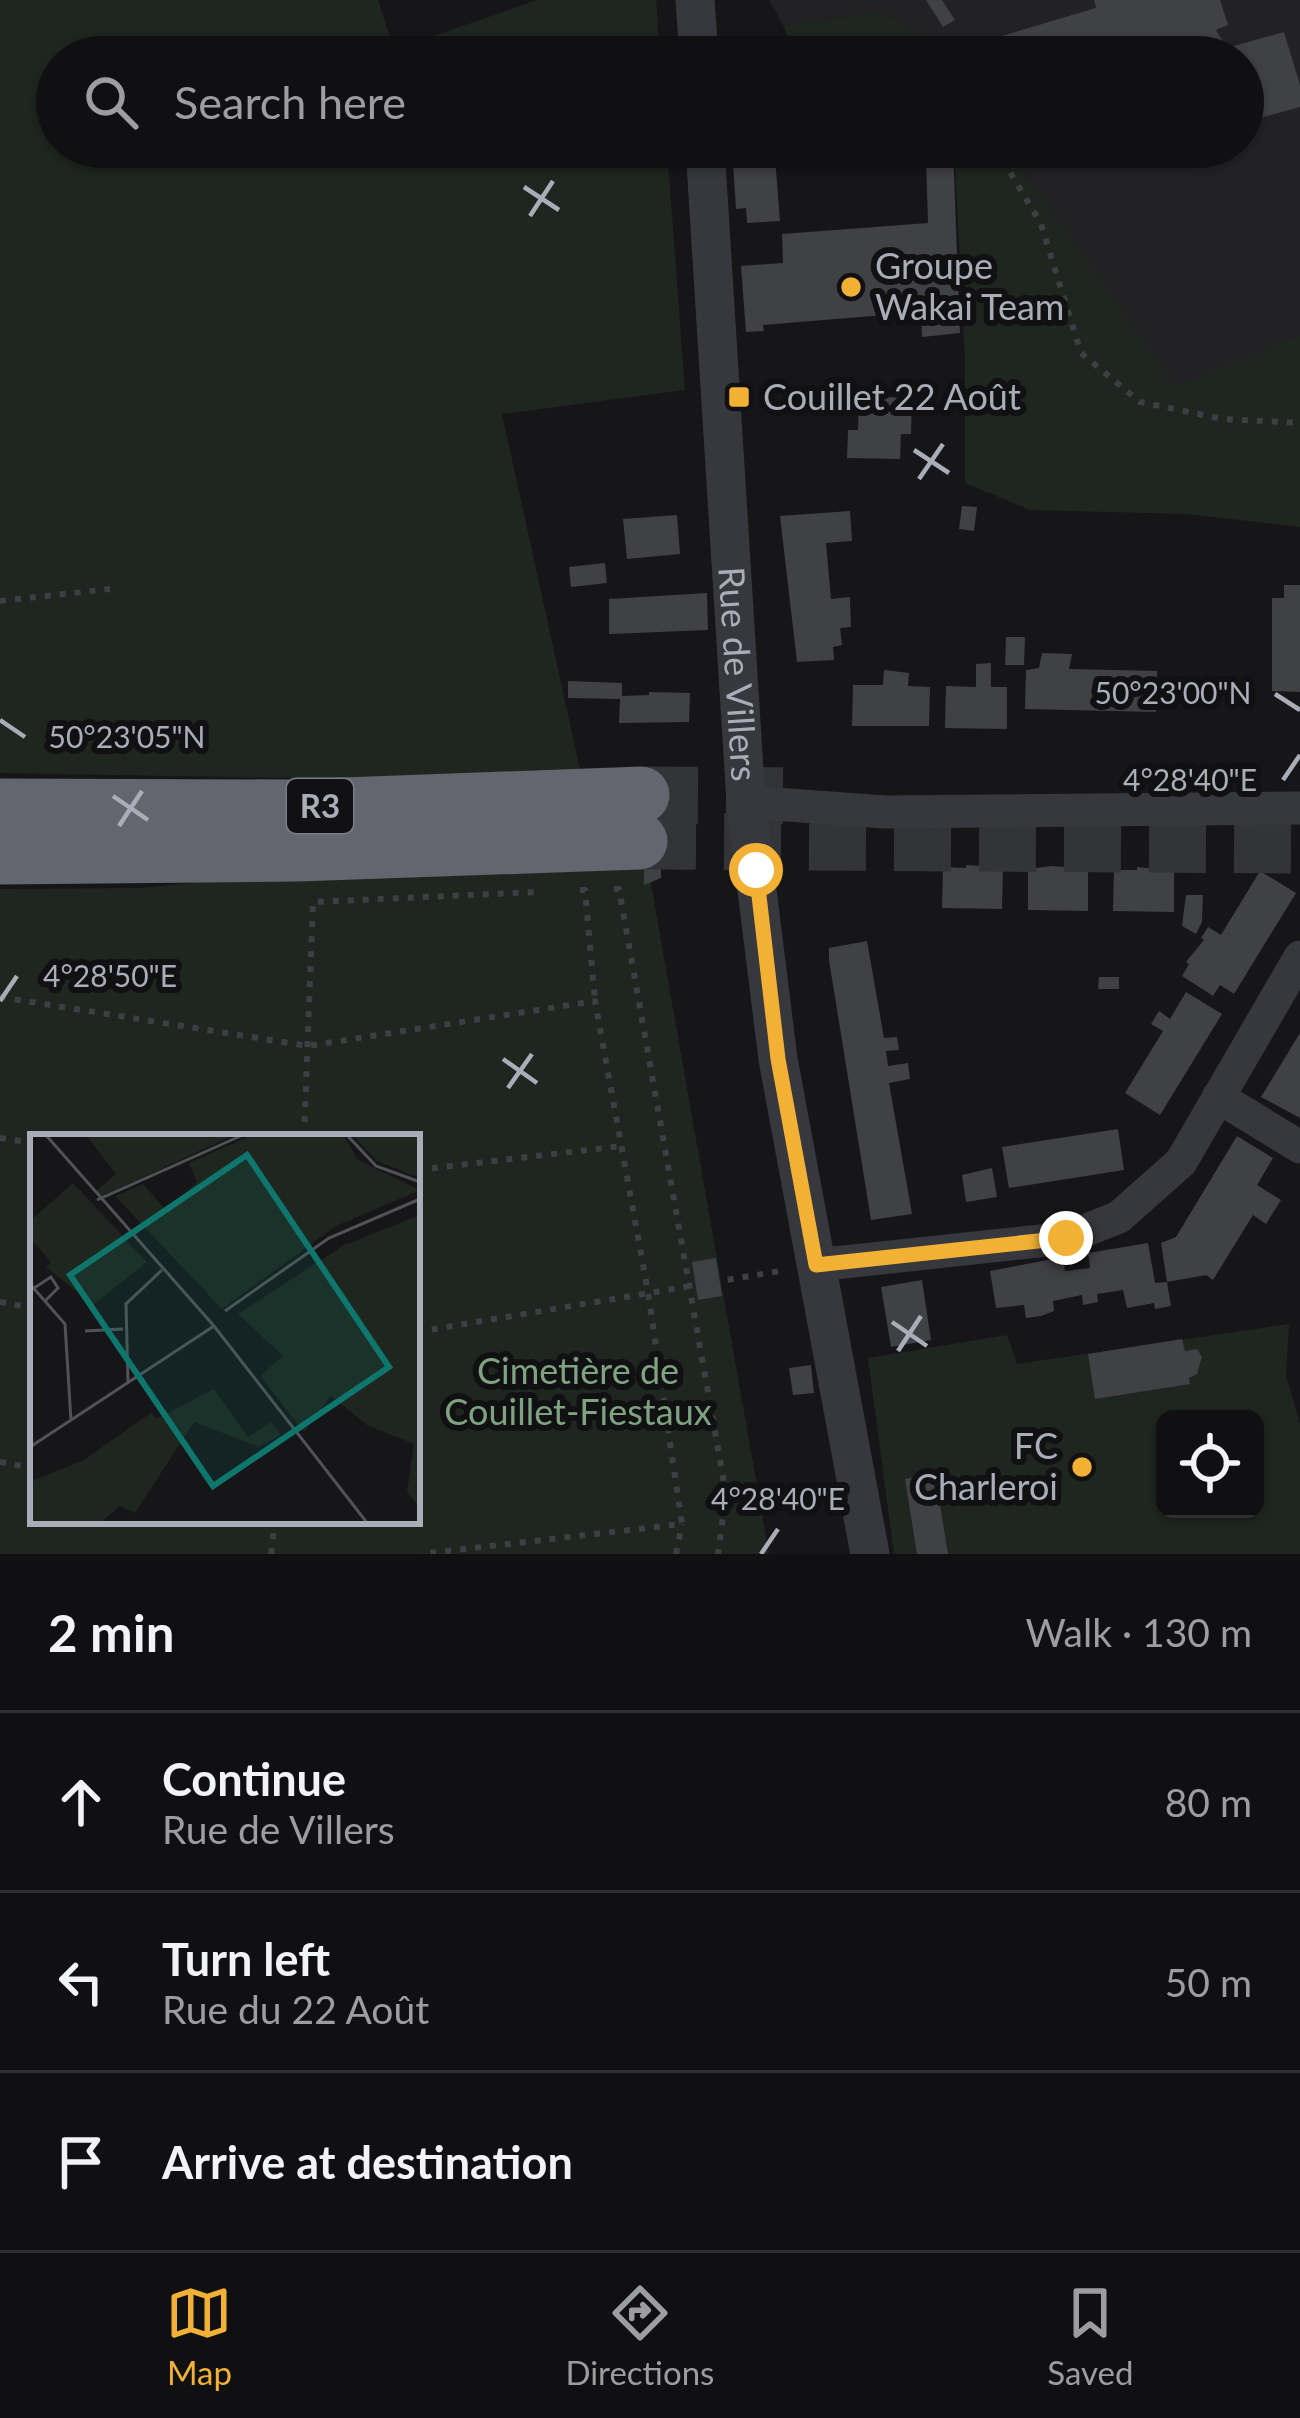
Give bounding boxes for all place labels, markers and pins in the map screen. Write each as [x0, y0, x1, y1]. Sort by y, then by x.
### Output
place label: Groupe Wakai Team [875, 243, 1064, 328]
marker: Groupe Wakai Team [838, 274, 864, 300]
place label: Couillet 22 Août [763, 374, 1021, 418]
marker: Couillet 22 Août [726, 384, 752, 410]
place label: FC Charleroi [914, 1423, 1058, 1508]
marker: FC Charleroi [1069, 1454, 1095, 1480]

